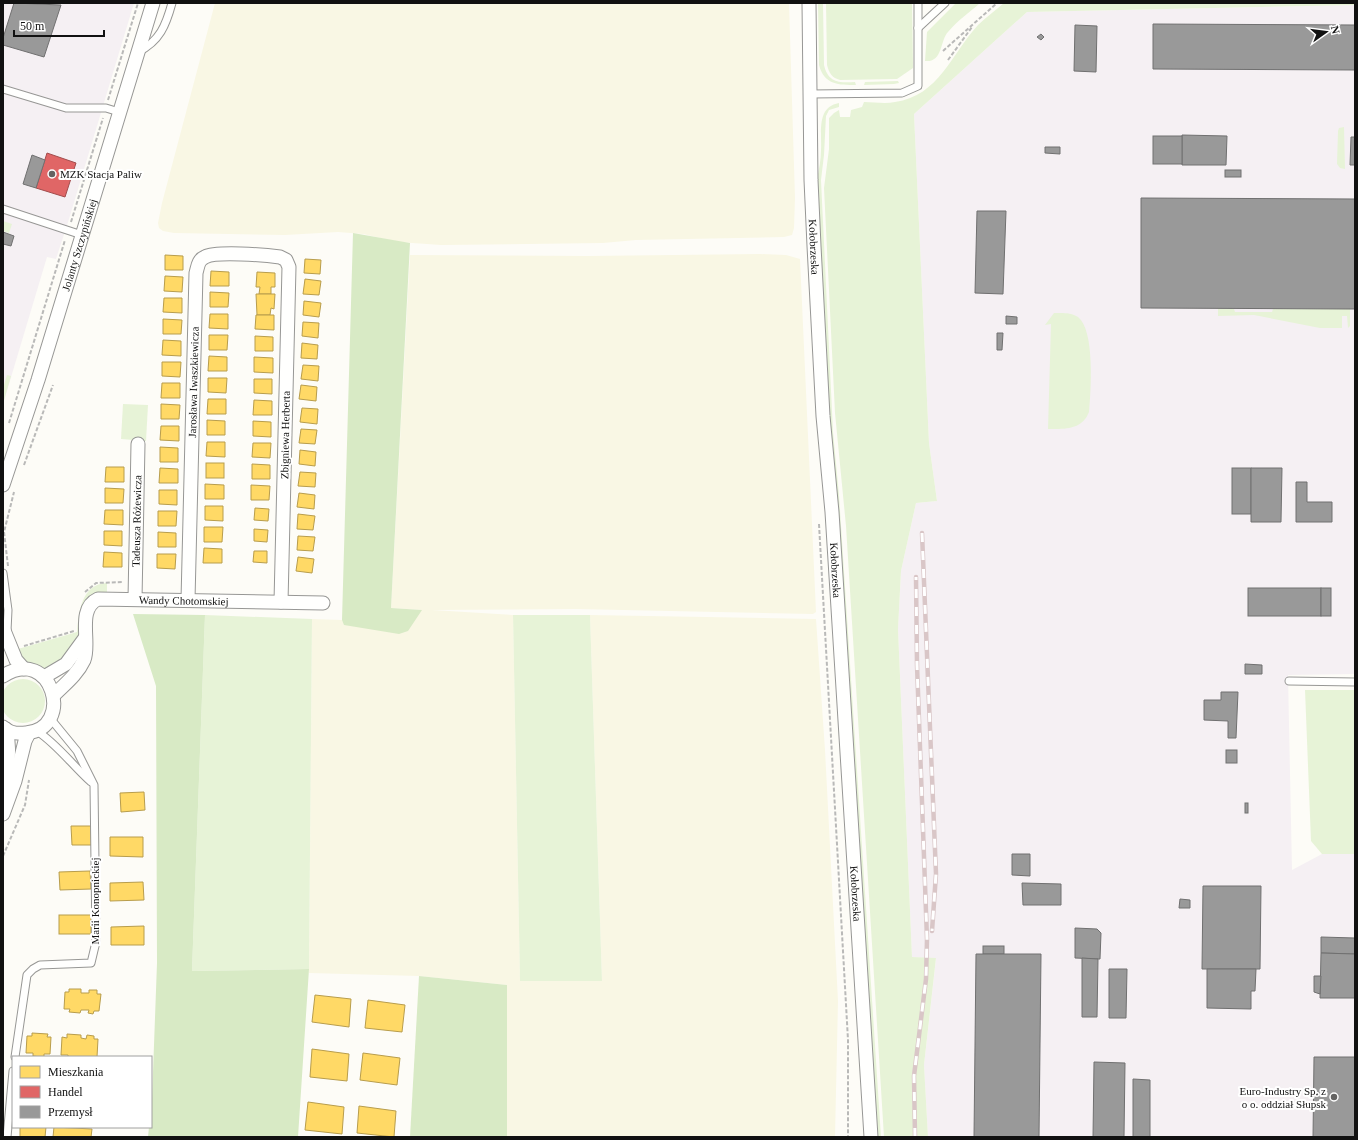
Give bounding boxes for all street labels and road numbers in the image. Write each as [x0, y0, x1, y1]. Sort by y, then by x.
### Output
street label: Jolanty Szczypińskiej [60, 197, 99, 292]
street label: Kołobrzeska [807, 219, 822, 275]
street label: Jarosława Iwaszkiewicza [186, 326, 201, 438]
street label: Zbigniewa Herberta [278, 391, 292, 479]
street label: Tadeusza Różewicza [130, 475, 143, 567]
street label: Kołobrzeska [828, 542, 843, 598]
street label: Wandy Chotomskiej [139, 594, 229, 607]
street label: Marii Konopnickiej [89, 857, 101, 945]
street label: Kołobrzeska [848, 865, 864, 922]

